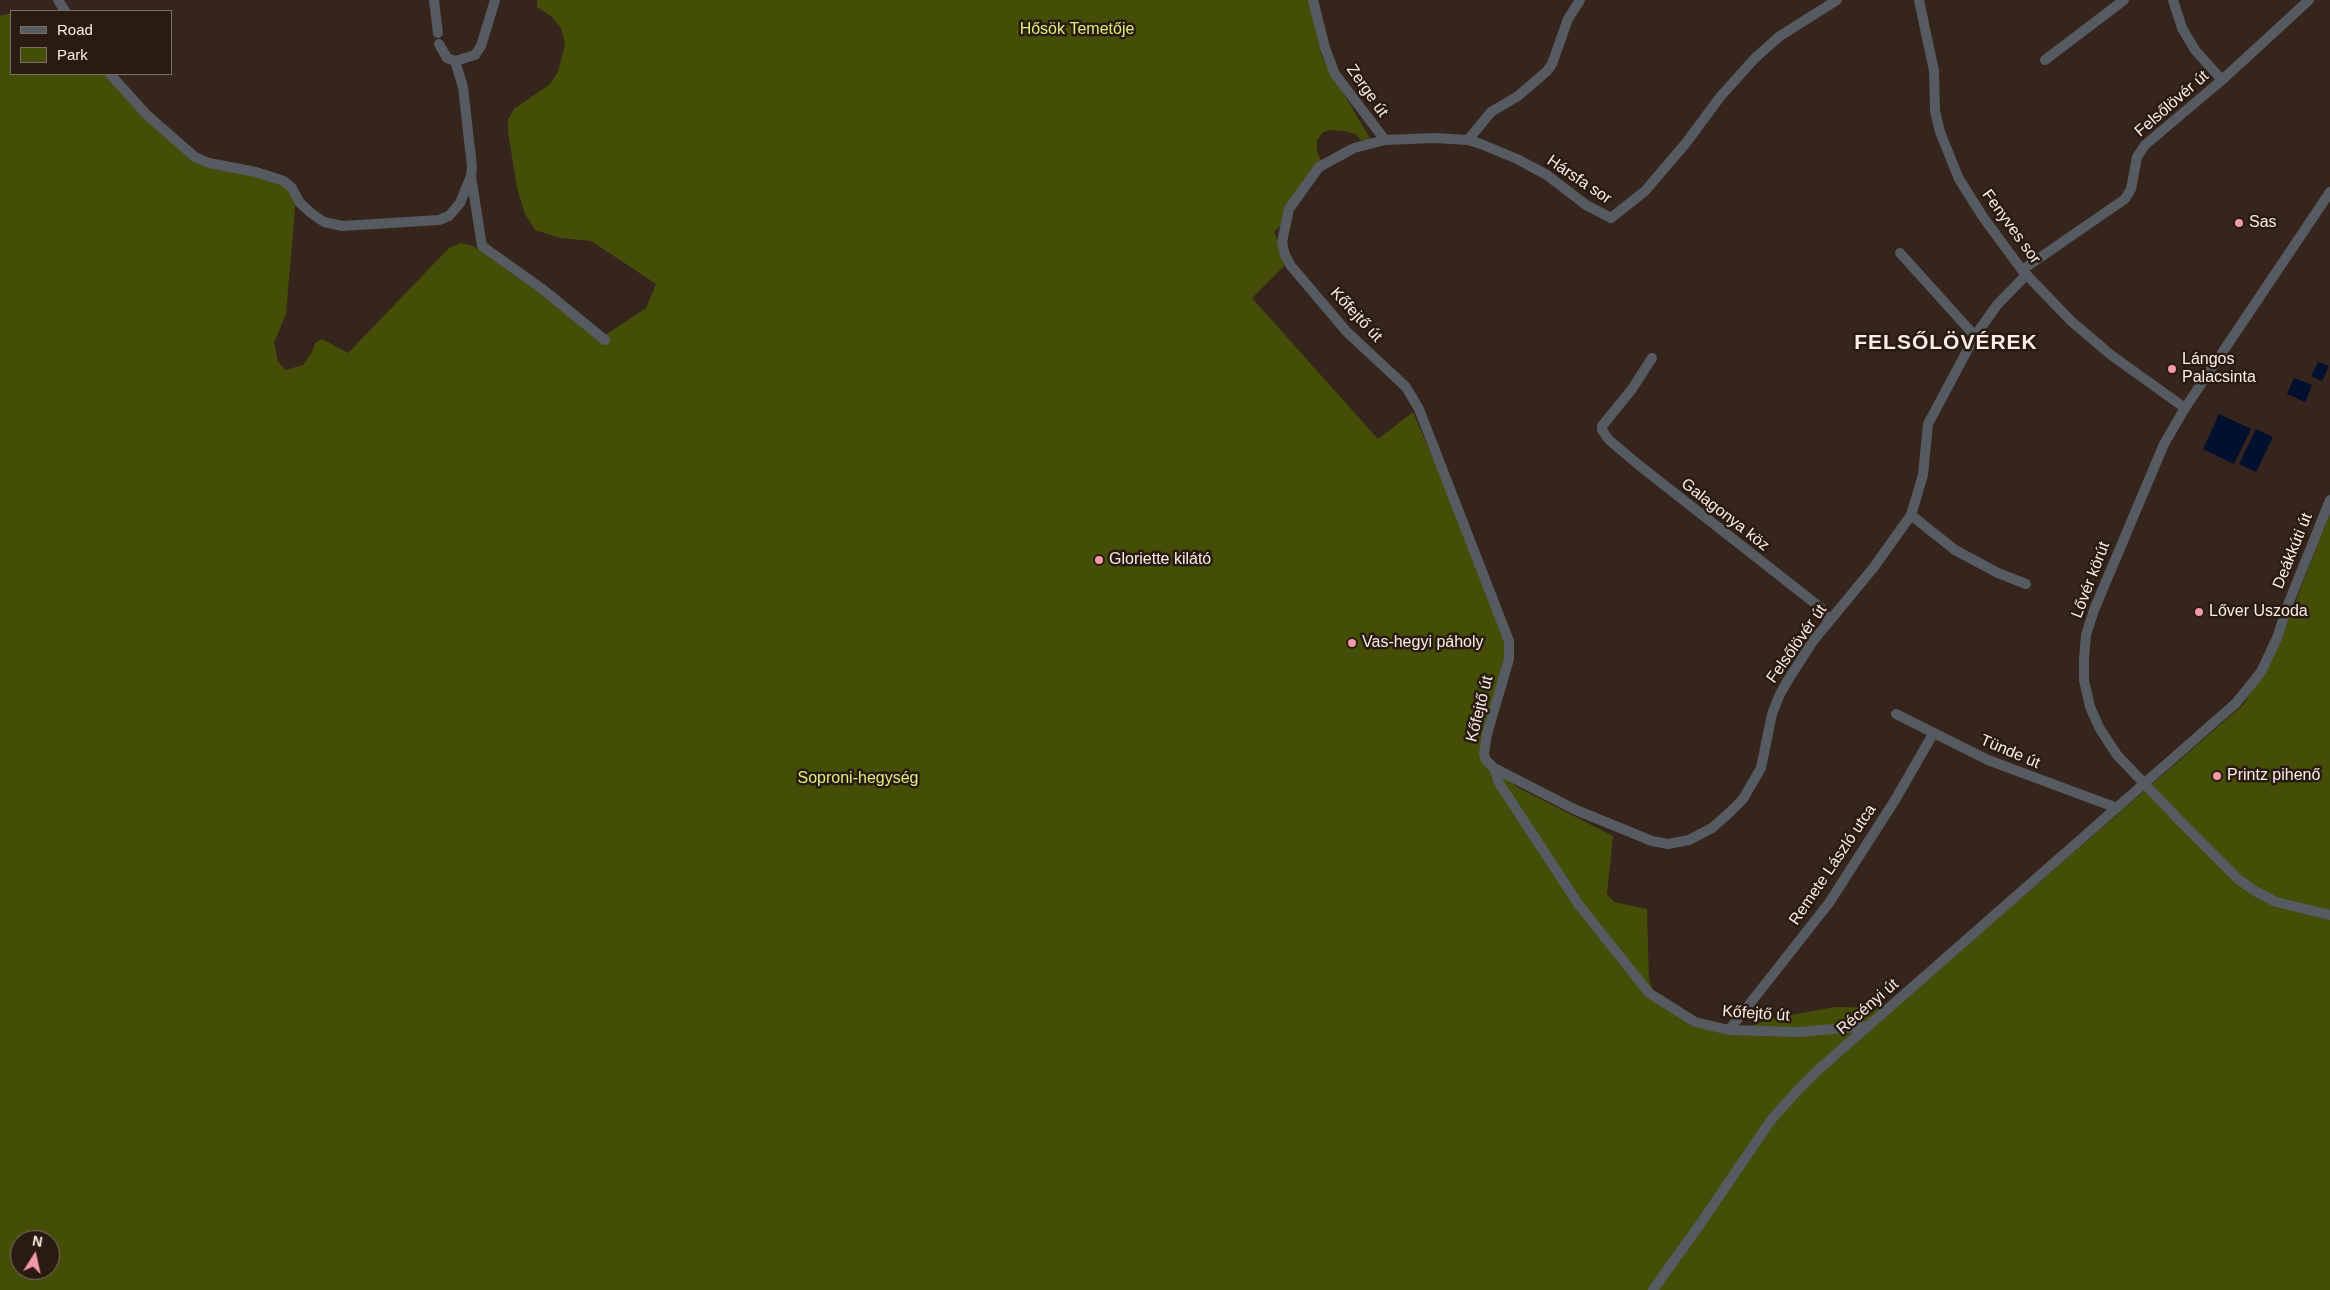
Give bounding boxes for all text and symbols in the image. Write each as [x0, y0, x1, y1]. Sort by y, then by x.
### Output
legend [10, 10, 172, 75]
park label: Hősök Temetője [1020, 20, 1134, 40]
text: Road [57, 21, 93, 38]
text: Park [57, 46, 88, 63]
street label: Zerge út [1342, 61, 1392, 121]
street label: Felsőlövér út [2131, 67, 2213, 141]
street label: Hársfa sor [1543, 151, 1615, 209]
street label: Fenyves sor [1978, 186, 2044, 268]
place label: Sas [2249, 213, 2277, 233]
marker: Sas [2233, 217, 2245, 229]
street label: Kőfejtő út [1326, 284, 1386, 346]
district label: FELSŐLÖVÉREK [1853, 330, 2039, 356]
place label: Lángos Palacsinta [2182, 350, 2256, 388]
marker: Lángos Palacsinta [2166, 363, 2178, 375]
street label: Galagonya köz [1677, 475, 1773, 555]
street label: Deákkúti út [2269, 510, 2317, 592]
street label: Lővér körút [2068, 539, 2114, 621]
place label: Gloriette kilátó [1109, 550, 1211, 570]
marker: Gloriette kilátó [1093, 554, 1105, 566]
street label: Felsőlövér út [1763, 601, 1831, 687]
place label: Lőver Uszoda [2209, 602, 2308, 622]
marker: Lőver Uszoda [2193, 606, 2205, 618]
place label: Vas-hegyi páholy [1362, 633, 1484, 653]
marker: Vas-hegyi páholy [1346, 637, 1358, 649]
street label: Kőfejtő út [1463, 674, 1497, 744]
street label: Tünde út [1977, 731, 2043, 773]
place label: Printz pihenő [2227, 766, 2320, 786]
park label: Soproni-hegység [798, 769, 918, 789]
marker: Printz pihenő [2211, 770, 2223, 782]
street label: Remete László utca [1786, 801, 1880, 929]
street label: Récényi út [1833, 975, 1903, 1039]
street label: Kőfejtő út [1722, 1002, 1790, 1026]
north arrow [10, 1230, 60, 1280]
text: N [31, 1232, 44, 1250]

